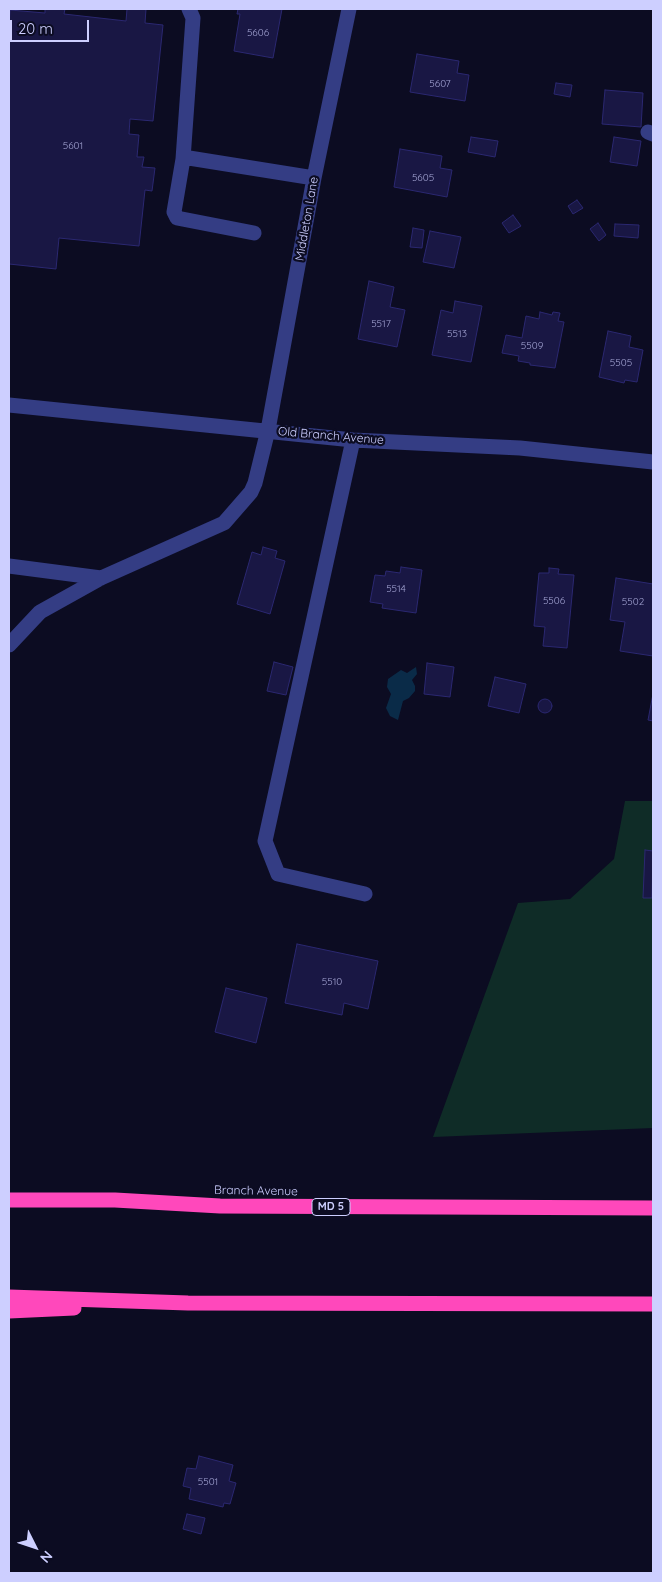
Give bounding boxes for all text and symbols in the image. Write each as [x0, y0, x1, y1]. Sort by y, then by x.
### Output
scale bar [12, 10, 91, 42]
text: 20 m [18, 19, 53, 38]
house number: 5606 [247, 27, 269, 39]
house number: 5607 [429, 78, 451, 90]
house number: 5601 [63, 140, 83, 152]
house number: 5605 [412, 172, 434, 184]
street label: Middleton Lane [293, 176, 321, 262]
house number: 5517 [371, 318, 391, 330]
house number: 5513 [447, 328, 467, 340]
house number: 5509 [521, 340, 543, 352]
house number: 5505 [610, 357, 632, 369]
street label: Old Branch Avenue [277, 424, 385, 448]
house number: 5514 [386, 583, 406, 595]
house number: 5506 [543, 595, 565, 607]
house number: 5502 [622, 596, 644, 608]
house number: 5510 [322, 976, 342, 988]
street label: Branch Avenue [214, 1183, 298, 1199]
road number: MD 5 [312, 1198, 350, 1216]
house number: 5501 [198, 1476, 218, 1488]
north arrow [10, 1522, 60, 1572]
text: N [36, 1547, 56, 1567]

